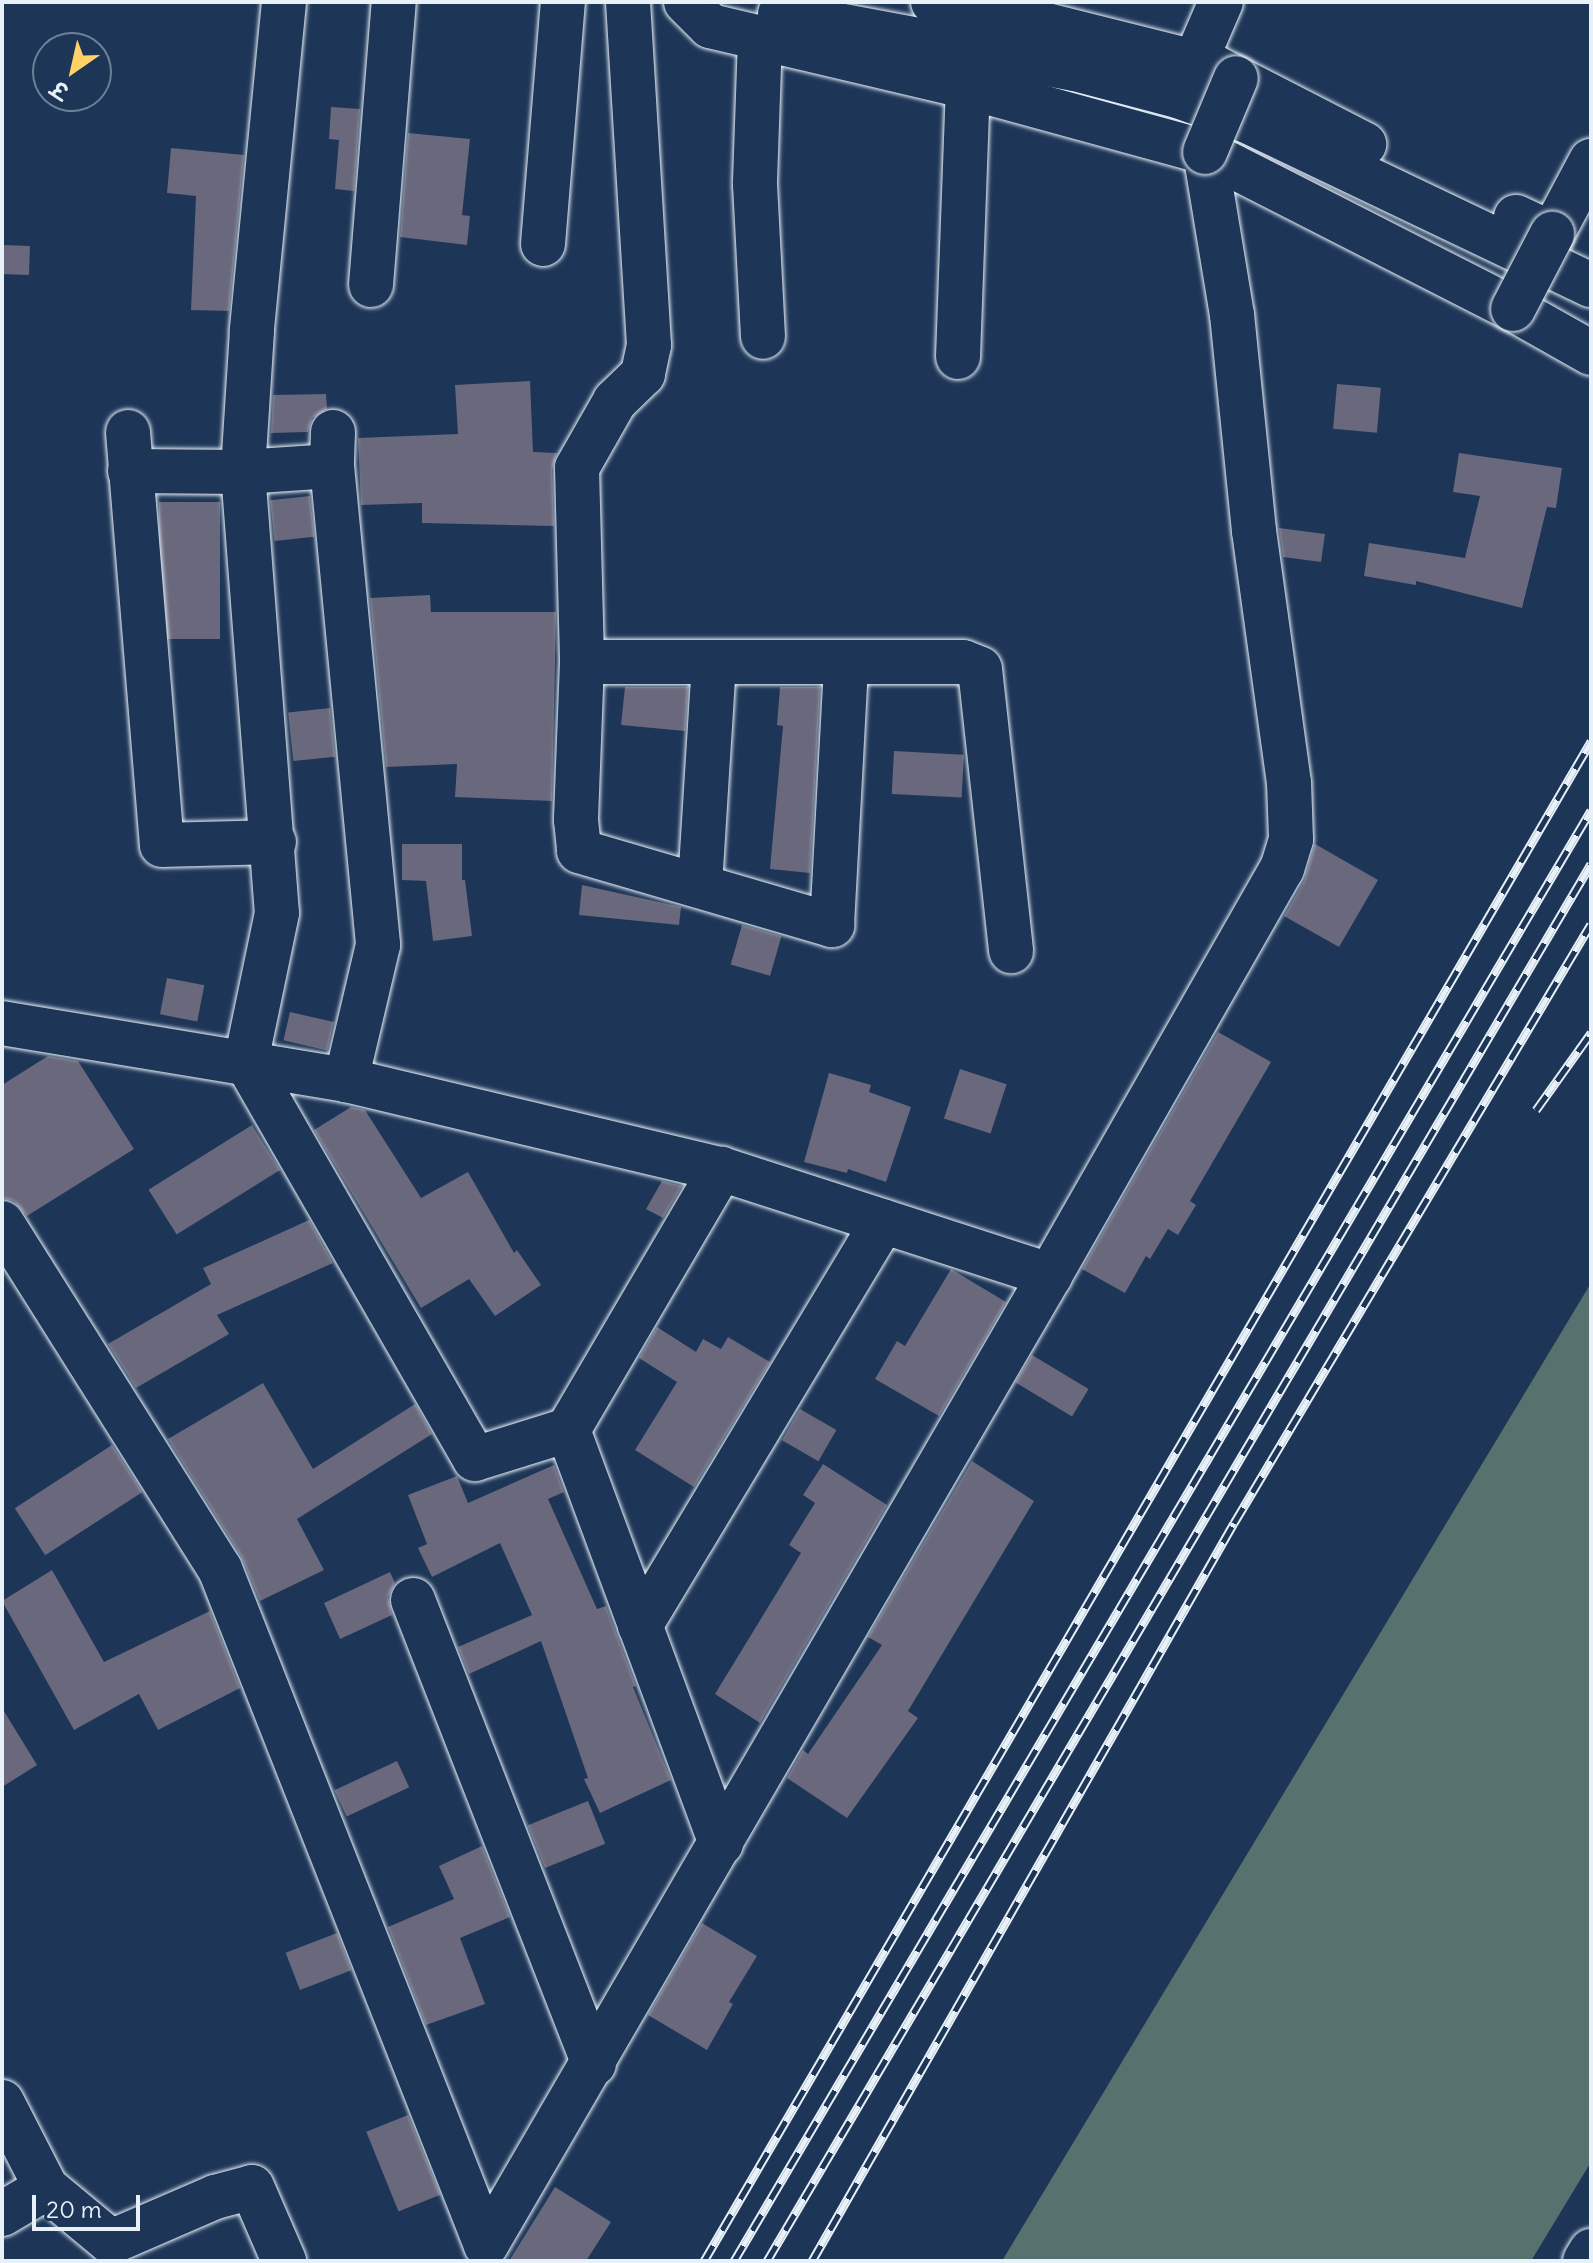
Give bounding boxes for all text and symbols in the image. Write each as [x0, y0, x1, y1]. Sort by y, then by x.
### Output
north arrow [32, 32, 112, 112]
text: उ [46, 75, 74, 106]
scale bar [36, 2179, 144, 2229]
text: 20 m [46, 2194, 102, 2224]

